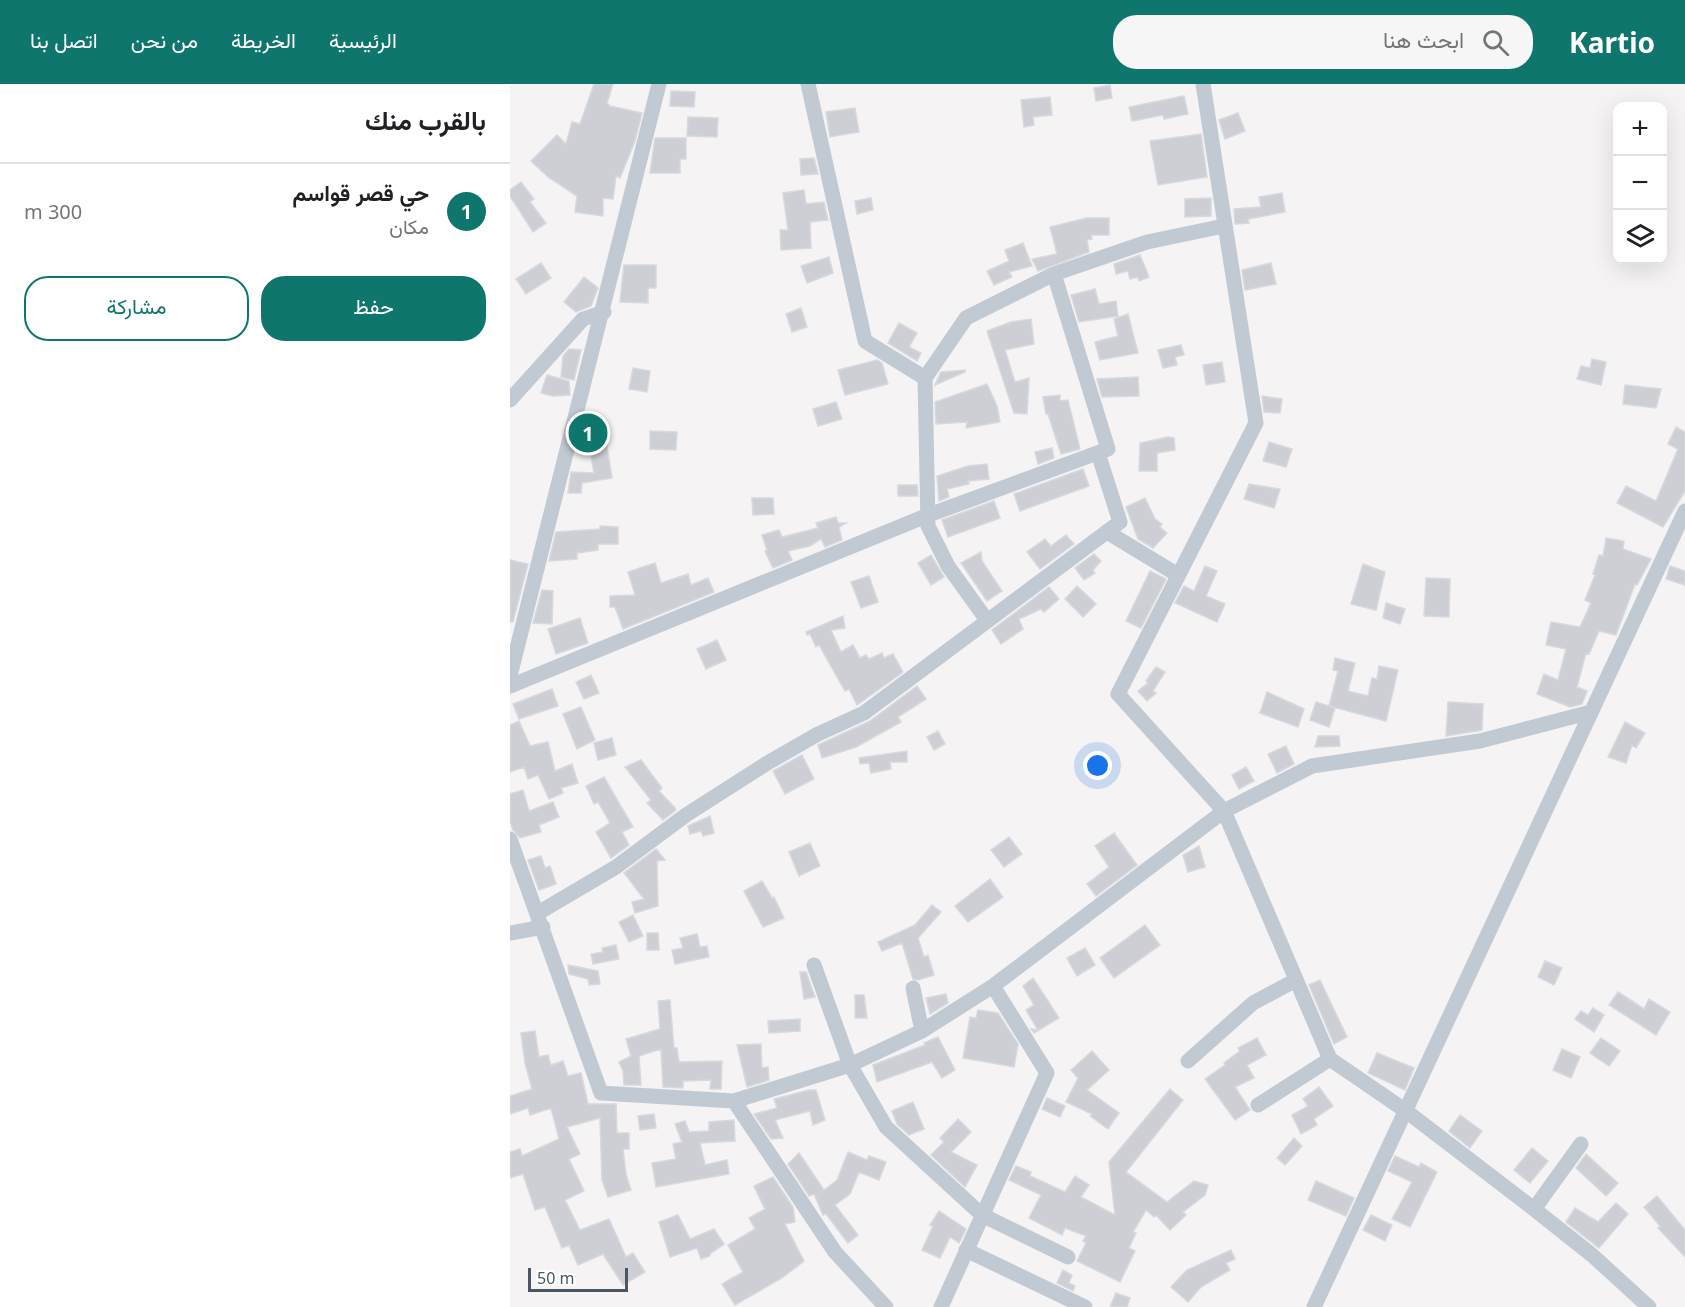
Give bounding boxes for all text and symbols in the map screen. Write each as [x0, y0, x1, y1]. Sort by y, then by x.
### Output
search box [1113, 15, 1533, 69]
text: Kartio [1569, 23, 1655, 61]
text: ابحث هنا [1383, 24, 1464, 54]
text: اتصل بنا [30, 26, 98, 54]
text: من نحن [131, 26, 198, 54]
text: الخريطة [231, 26, 296, 54]
text: الرئيسية [329, 26, 397, 54]
icon: search [1479, 26, 1512, 59]
text: بالقرب منك [365, 102, 486, 138]
map controls [1613, 102, 1667, 264]
button: + [1613, 102, 1667, 156]
button: − [1613, 156, 1667, 210]
text: حي قصر قواسم [293, 177, 429, 207]
text: 300 m [24, 198, 82, 225]
text: 1 [461, 198, 472, 225]
button: layers [1613, 210, 1667, 264]
text: مكان [389, 213, 429, 240]
button: مشاركة [24, 276, 249, 341]
button: حفظ [261, 276, 486, 341]
pin: 1 [568, 410, 608, 456]
your location [1083, 751, 1112, 780]
scale bar [528, 1265, 628, 1292]
text: 50 m [537, 1267, 574, 1289]

